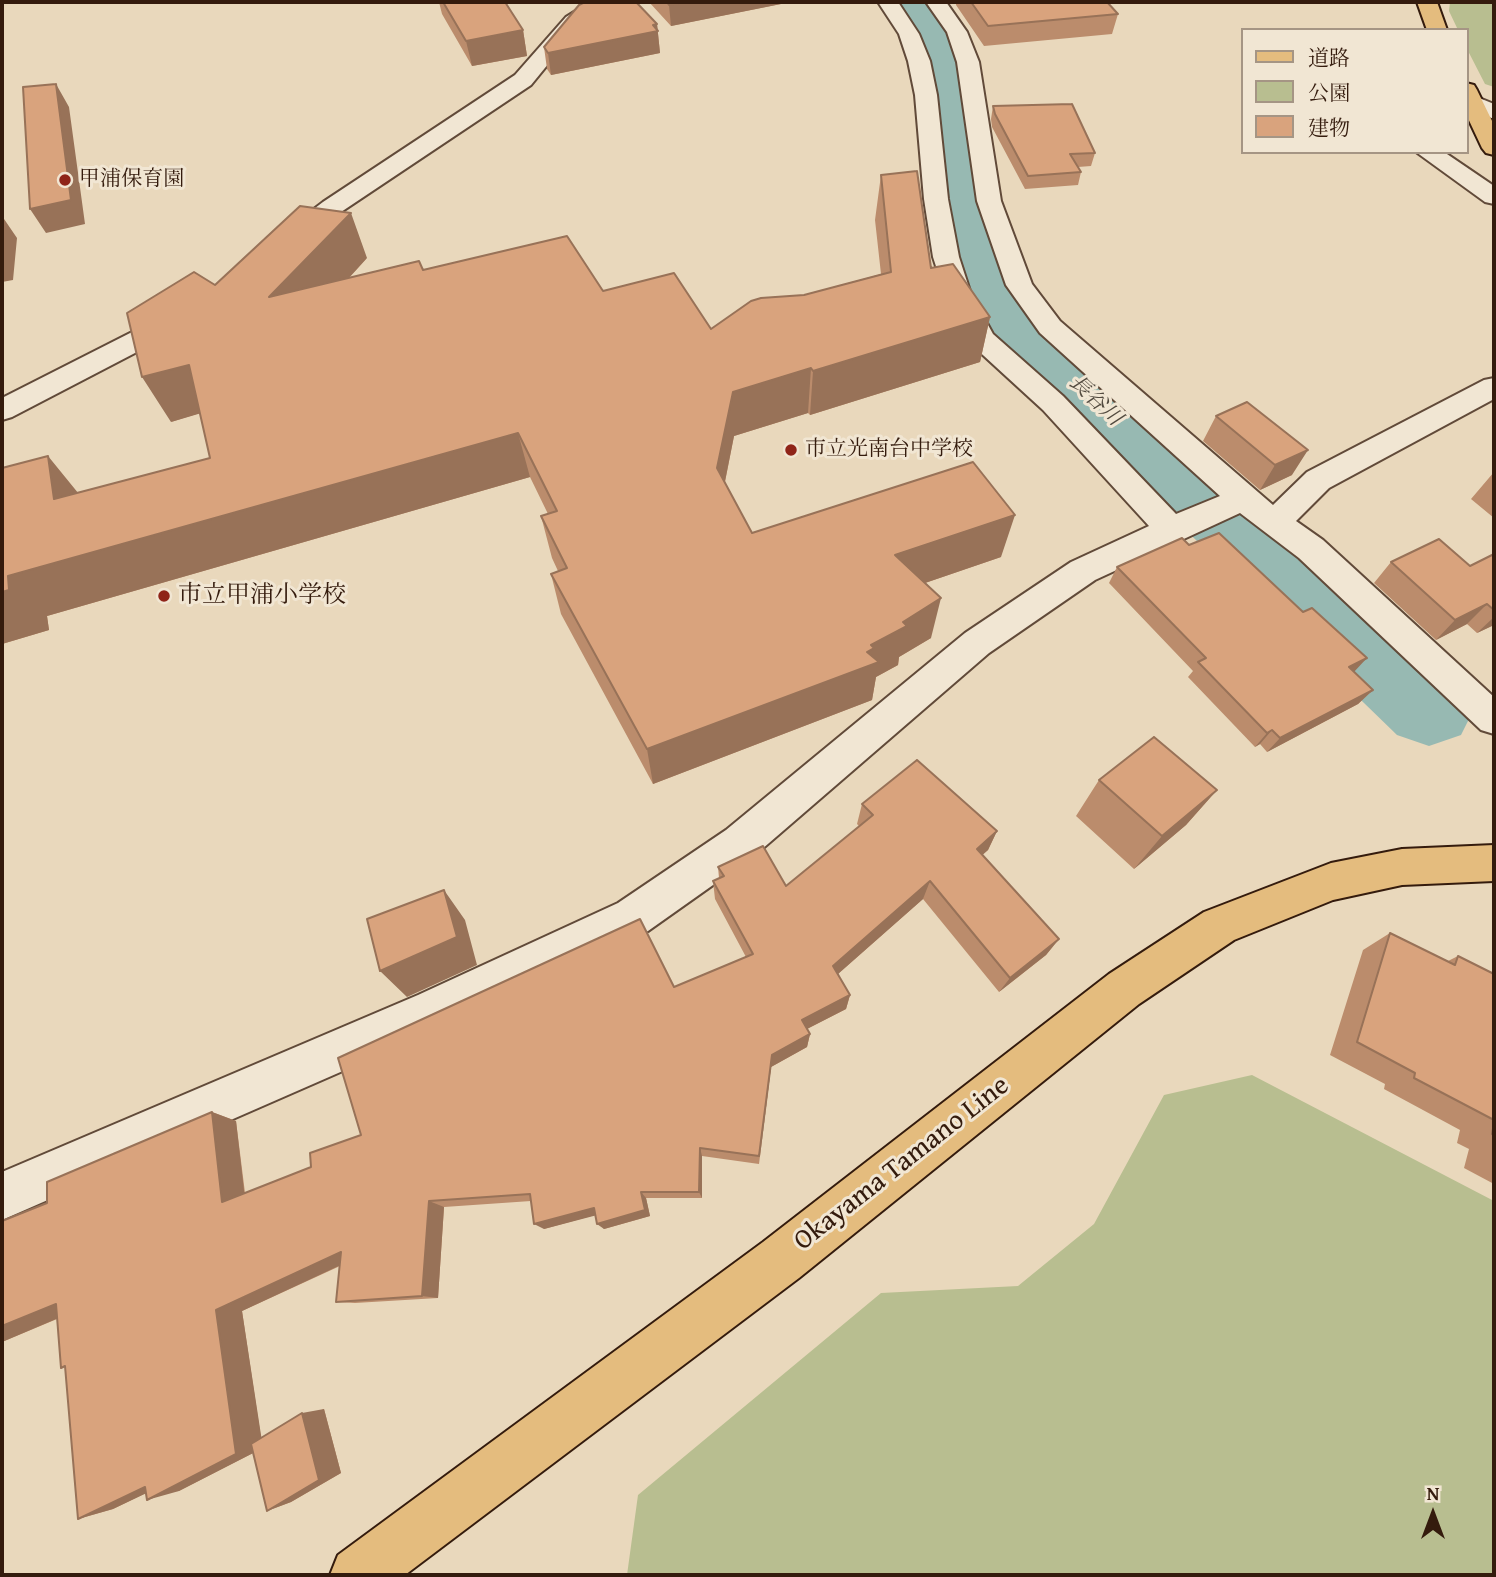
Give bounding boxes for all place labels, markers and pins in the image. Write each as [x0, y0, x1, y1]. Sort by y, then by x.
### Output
place label: 甲浦保育園 [79, 167, 184, 193]
marker: 甲浦保育園 [57, 172, 73, 188]
place label: 市立光南台中学校 [805, 437, 973, 463]
marker: 市立光南台中学校 [783, 442, 799, 458]
place label: 市立甲浦小学校 [178, 582, 346, 610]
marker: 市立甲浦小学校 [156, 588, 172, 604]

